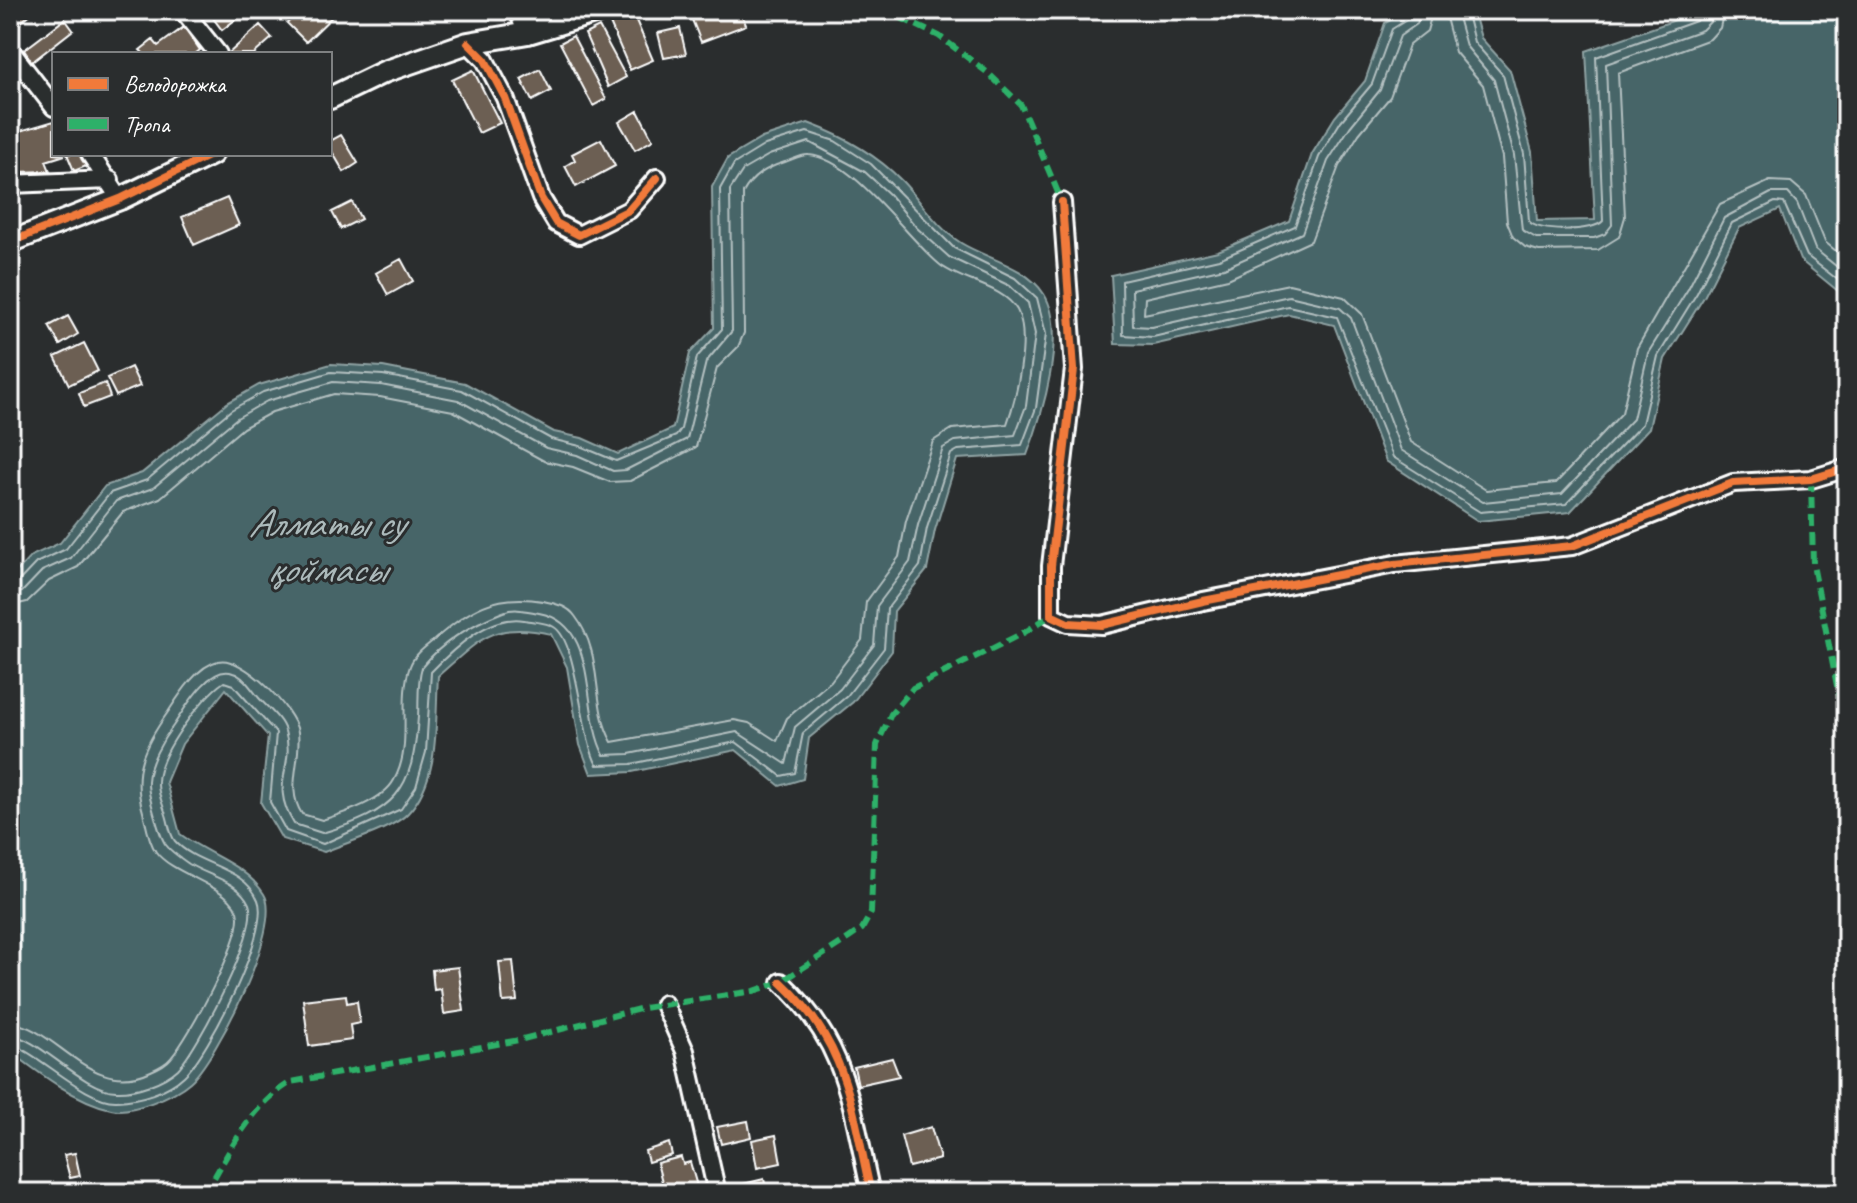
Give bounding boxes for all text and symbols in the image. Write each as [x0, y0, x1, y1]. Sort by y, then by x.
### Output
legend [52, 52, 332, 156]
text: Велодорожка [124, 69, 227, 99]
text: Тропа [124, 109, 171, 139]
water label: Алматы су қоймасы [248, 498, 410, 594]

